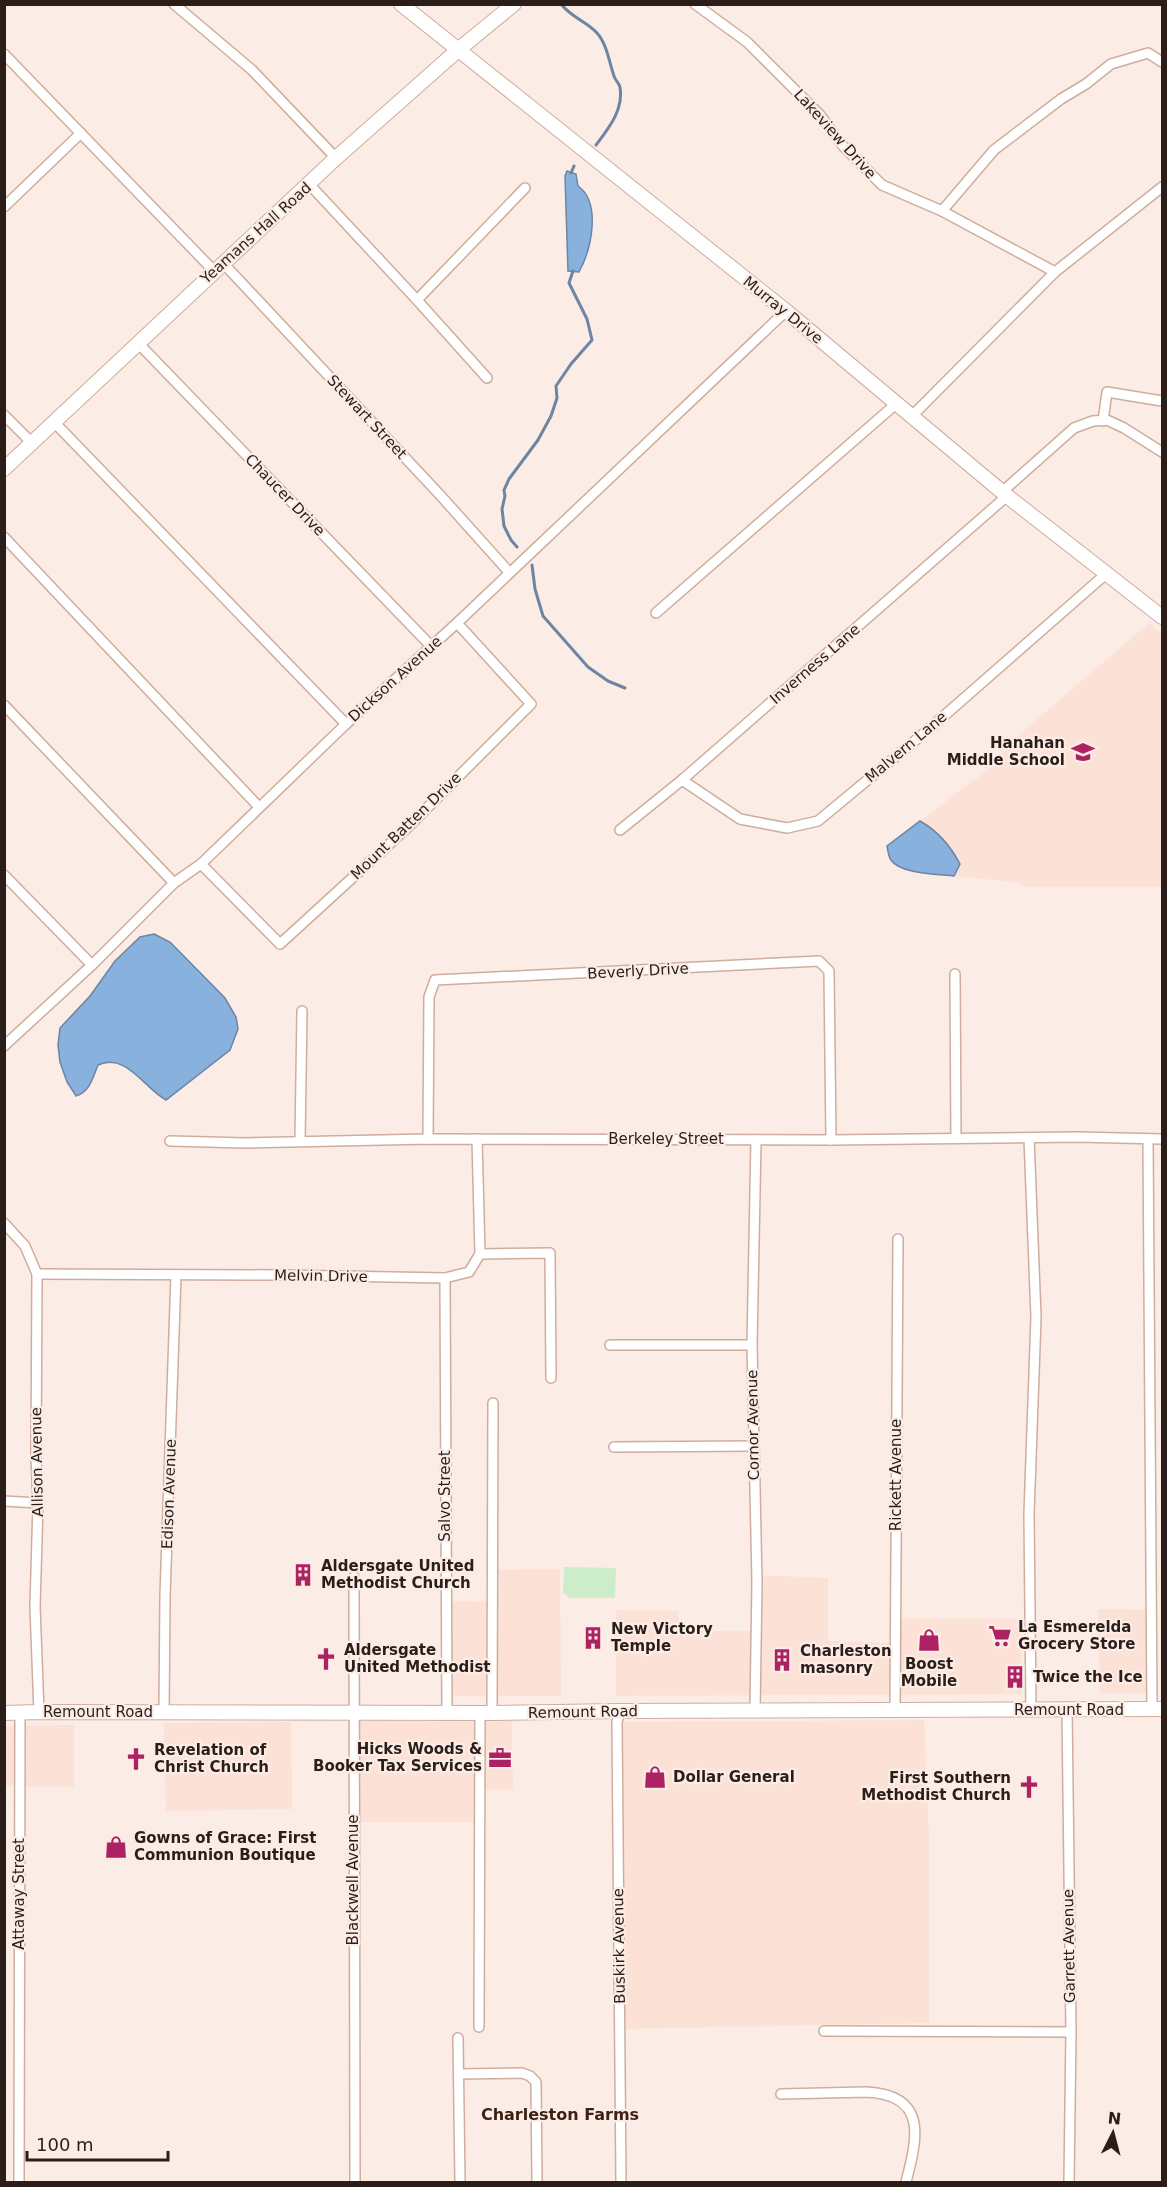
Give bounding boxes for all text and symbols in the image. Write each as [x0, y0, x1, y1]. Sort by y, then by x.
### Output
street label: Lakeview Drive [790, 86, 880, 182]
street label: Yeamans Hall Road [196, 179, 315, 288]
street label: Murray Drive [740, 272, 826, 348]
street label: Stewart Street [323, 371, 411, 463]
street label: Chaucer Drive [241, 450, 329, 540]
street label: Inverness Lane [766, 620, 864, 708]
street label: Dickson Avenue [345, 632, 445, 726]
street label: Malvern Lane [862, 708, 950, 786]
place label: Hanahan Middle School [947, 734, 1065, 769]
school or university icon: Hanahan Middle School [1070, 739, 1096, 765]
street label: Mount Batten Drive [347, 769, 465, 883]
street label: Beverly Drive [587, 959, 689, 983]
street label: Berkeley Street [608, 1130, 724, 1148]
street label: Melvin Drive [274, 1266, 368, 1286]
street label: Cornor Avenue [743, 1369, 763, 1481]
street label: Allison Avenue [27, 1407, 47, 1517]
street label: Rickett Avenue [887, 1419, 905, 1531]
street label: Edison Avenue [158, 1439, 180, 1549]
street label: Salvo Street [436, 1450, 454, 1542]
place label: Aldersgate United Methodist Church [321, 1557, 475, 1592]
building icon: Aldersgate United Methodist Church [290, 1562, 316, 1588]
place label: La Esmerelda Grocery Store [1018, 1618, 1135, 1653]
place label: New Victory Temple [611, 1620, 713, 1655]
supermarket icon: La Esmerelda Grocery Store [987, 1623, 1013, 1649]
building icon: New Victory Temple [580, 1625, 606, 1651]
shop icon: Boost Mobile [916, 1627, 942, 1653]
place label: Aldersgate United Methodist [344, 1641, 491, 1676]
place label: Charleston masonry [800, 1642, 892, 1677]
church icon: Aldersgate United Methodist [313, 1646, 339, 1672]
building icon: Charleston masonry [769, 1647, 795, 1673]
place label: Boost Mobile [901, 1655, 957, 1690]
building icon: Twice the Ice [1002, 1664, 1028, 1690]
place label: Twice the Ice [1033, 1668, 1143, 1686]
street label: Remount Road [1014, 1701, 1124, 1719]
street label: Remount Road [528, 1702, 638, 1722]
street label: Remount Road [43, 1703, 153, 1721]
place label: Hicks Woods & Booker Tax Services [313, 1740, 482, 1775]
place label: Revelation of Christ Church [154, 1741, 269, 1776]
office icon: Hicks Woods & Booker Tax Services [487, 1745, 513, 1771]
church icon: Revelation of Christ Church [123, 1746, 149, 1772]
shop icon: Dollar General [642, 1764, 668, 1790]
place label: Dollar General [673, 1768, 795, 1786]
place label: First Southern Methodist Church [861, 1769, 1011, 1804]
church icon: First Southern Methodist Church [1016, 1774, 1042, 1800]
street label: Blackwell Avenue [344, 1815, 362, 1945]
place label: Gowns of Grace: First Communion Boutique [134, 1829, 316, 1864]
shop icon: Gowns of Grace: First Communion Boutique [103, 1834, 129, 1860]
street label: Attaway Street [10, 1838, 28, 1950]
street label: Buskirk Avenue [609, 1888, 629, 2004]
street label: Garrett Avenue [1059, 1889, 1079, 2003]
north arrow [1083, 2103, 1143, 2163]
district label: Charleston Farms [481, 2105, 639, 2124]
text: N [1107, 2108, 1122, 2129]
scale bar [27, 2124, 168, 2162]
text: 100 m [36, 2134, 94, 2155]

